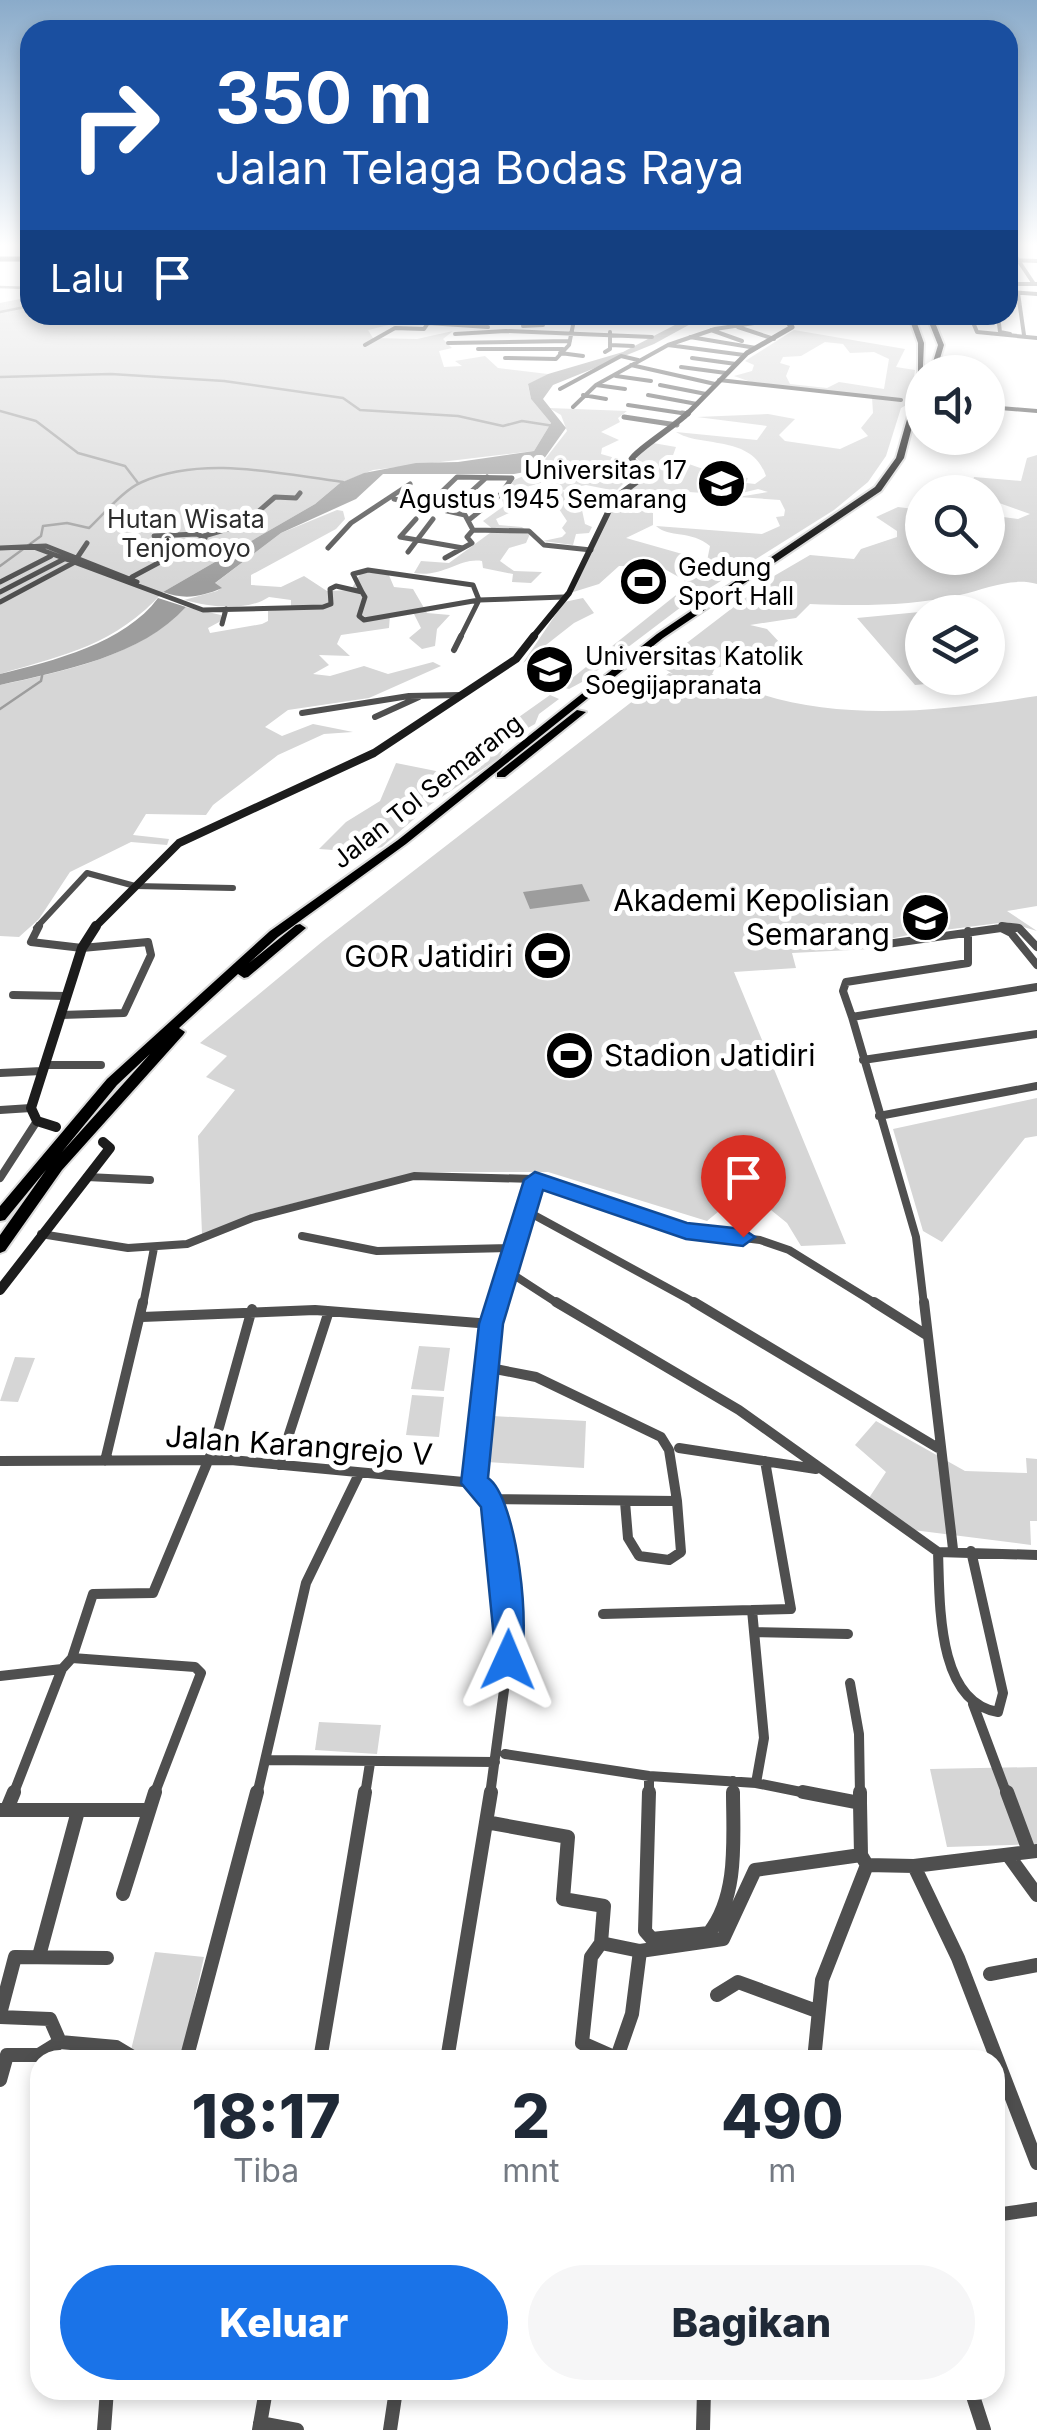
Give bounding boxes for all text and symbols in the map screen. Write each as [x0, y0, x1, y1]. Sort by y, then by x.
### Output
text: 350 m [215, 55, 433, 140]
icon: right [50, 60, 180, 190]
text: Jalan Telaga Bodas Raya [215, 140, 744, 195]
icon: arrive [145, 250, 200, 305]
text: Lalu [50, 255, 125, 301]
map controls [905, 355, 1005, 695]
button: sound [905, 355, 1005, 455]
place label: Universitas 17 Agustus 1945 Semarang [399, 455, 687, 514]
school or university icon: Universitas 17 Agustus 1945 Semarang [696, 458, 748, 510]
button: search [905, 475, 1005, 575]
park label: Hutan Wisata Tenjomoyo [107, 504, 265, 563]
place label: Gedung Sport Hall [678, 552, 794, 611]
sports icon: Gedung Sport Hall [617, 555, 669, 607]
button: layers [905, 595, 1005, 695]
place label: Universitas Katolik Soegijapranata [585, 641, 804, 700]
school or university icon: Universitas Katolik Soegijapranata [524, 644, 576, 696]
street label: Jalan Tol Semarang [326, 708, 528, 874]
place label: Akademi Kepolisian Semarang [613, 882, 890, 952]
school or university icon: Akademi Kepolisian Semarang [899, 891, 951, 943]
sports icon: GOR Jatidiri [522, 930, 574, 982]
place label: GOR Jatidiri [344, 938, 513, 974]
sports icon: Stadion Jatidiri [543, 1029, 595, 1081]
place label: Stadion Jatidiri [604, 1037, 816, 1073]
pin [701, 1135, 786, 1238]
icon: arrive [716, 1150, 771, 1205]
street label: Jalan Karangrejo V [164, 1418, 434, 1472]
position arrow [456, 1608, 560, 1712]
text: 18:17 [191, 2080, 341, 2152]
text: 2 [512, 2080, 550, 2152]
text: 490 [721, 2080, 844, 2152]
text: Tiba [233, 2151, 299, 2190]
text: mnt [502, 2151, 560, 2190]
text: m [768, 2151, 796, 2190]
button: Keluar [60, 2265, 508, 2380]
button: Bagikan [528, 2265, 975, 2380]

